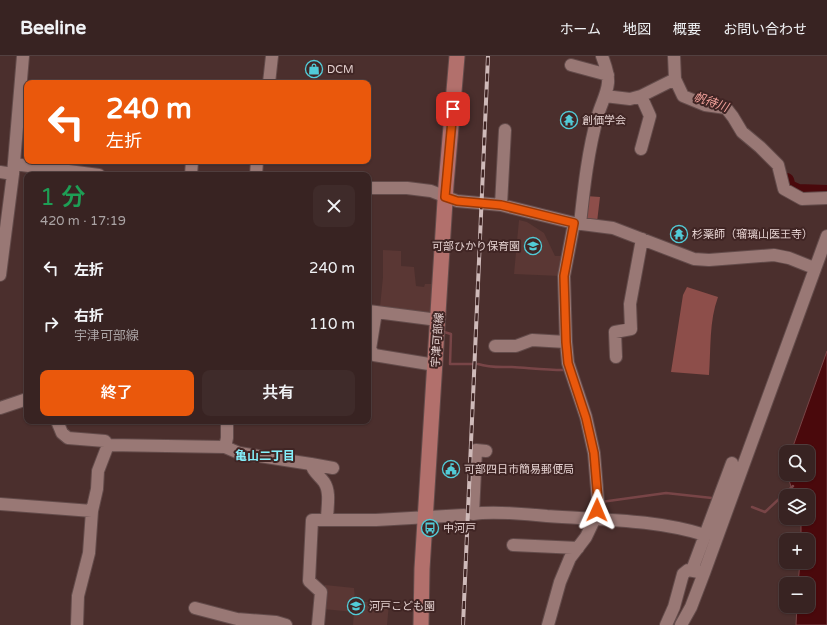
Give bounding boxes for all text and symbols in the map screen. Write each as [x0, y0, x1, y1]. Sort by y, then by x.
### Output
text: Beeline [20, 17, 86, 39]
text: ホーム [559, 21, 601, 38]
text: 地図 [623, 21, 651, 38]
text: 概要 [673, 21, 701, 38]
text: お問い合わせ [723, 21, 807, 38]
shop icon: DCM [304, 59, 324, 79]
place label: DCM [327, 63, 354, 76]
water label: 帆待川 [692, 90, 732, 115]
text: 240 m [106, 92, 192, 126]
pin [436, 92, 470, 126]
icon: left [40, 96, 92, 148]
icon: arrive [442, 98, 464, 120]
temple icon: 創価学会 [559, 110, 579, 130]
place label: 創価学会 [582, 114, 626, 127]
text: 左折 [106, 130, 142, 152]
text: 1 分 [40, 183, 85, 212]
button: close [313, 185, 355, 227]
text: 420 m · 17:19 [40, 213, 126, 229]
temple icon: 杉薬師（瑠璃山医王寺） [669, 224, 689, 244]
place label: 杉薬師（瑠璃山医王寺） [692, 228, 813, 241]
school or university icon: 可部ひかり保育園 [523, 236, 543, 256]
place label: 可部ひかり保育園 [432, 240, 520, 253]
icon: left [40, 257, 62, 279]
text: 240 m [309, 259, 355, 277]
text: 左折 [74, 261, 104, 279]
text: 右折 [74, 307, 104, 325]
street label: 宇津可部線 [429, 312, 446, 368]
icon: right [40, 313, 62, 335]
text: 110 m [309, 315, 355, 333]
text: 宇津可部線 [74, 328, 139, 344]
button: 終了 [40, 370, 194, 416]
button: 共有 [202, 370, 355, 416]
map controls [779, 445, 815, 613]
button: search [779, 445, 815, 481]
district label: 亀山二丁目 [235, 449, 295, 463]
public building icon: 可部四日市簡易郵便局 [441, 459, 461, 479]
place label: 可部四日市簡易郵便局 [464, 463, 574, 476]
position arrow [576, 489, 618, 531]
button: layers [779, 489, 815, 525]
bus stop icon: 中河戸 [420, 518, 440, 538]
place label: 中河戸 [443, 522, 476, 535]
button: + [779, 533, 815, 569]
button: − [779, 577, 815, 613]
school or university icon: 河戸こども園 [346, 596, 366, 616]
place label: 河戸こども園 [369, 600, 435, 613]

